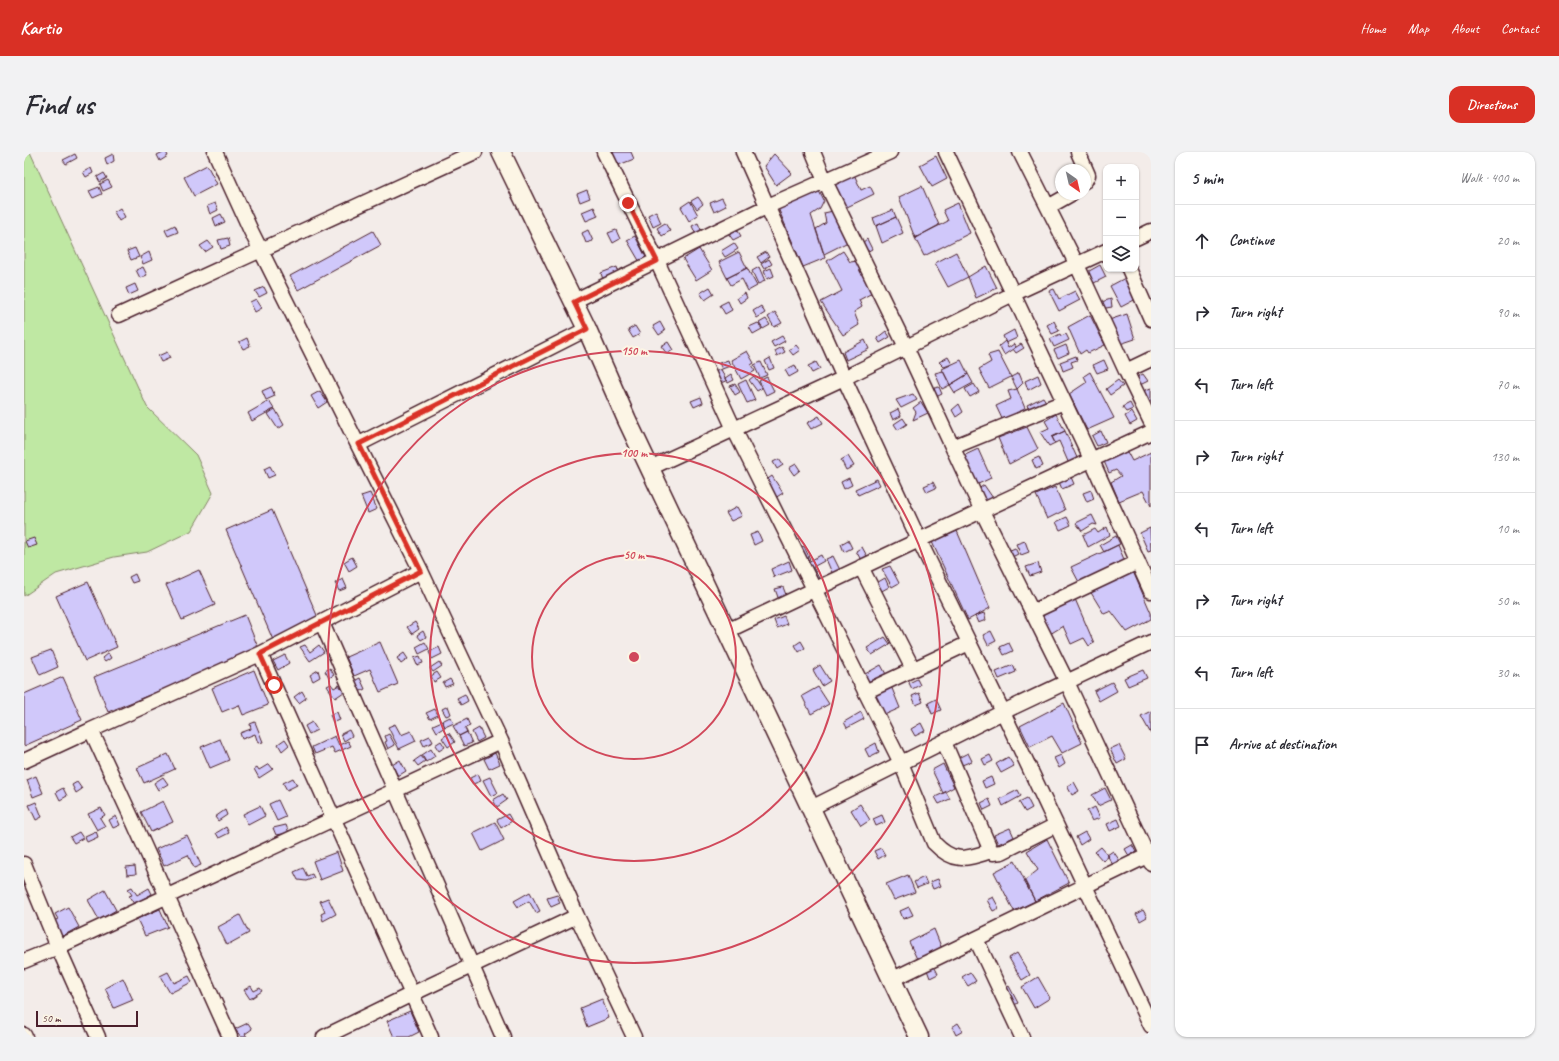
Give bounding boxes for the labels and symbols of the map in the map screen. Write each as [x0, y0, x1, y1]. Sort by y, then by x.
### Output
north arrow [1055, 164, 1091, 200]
route end [619, 194, 637, 212]
text: 150 m [621, 343, 648, 359]
text: 100 m [621, 445, 648, 461]
text: 50 m [624, 547, 645, 563]
centre of rings [627, 650, 641, 664]
route start [265, 676, 283, 694]
scale bar [36, 1009, 138, 1028]

